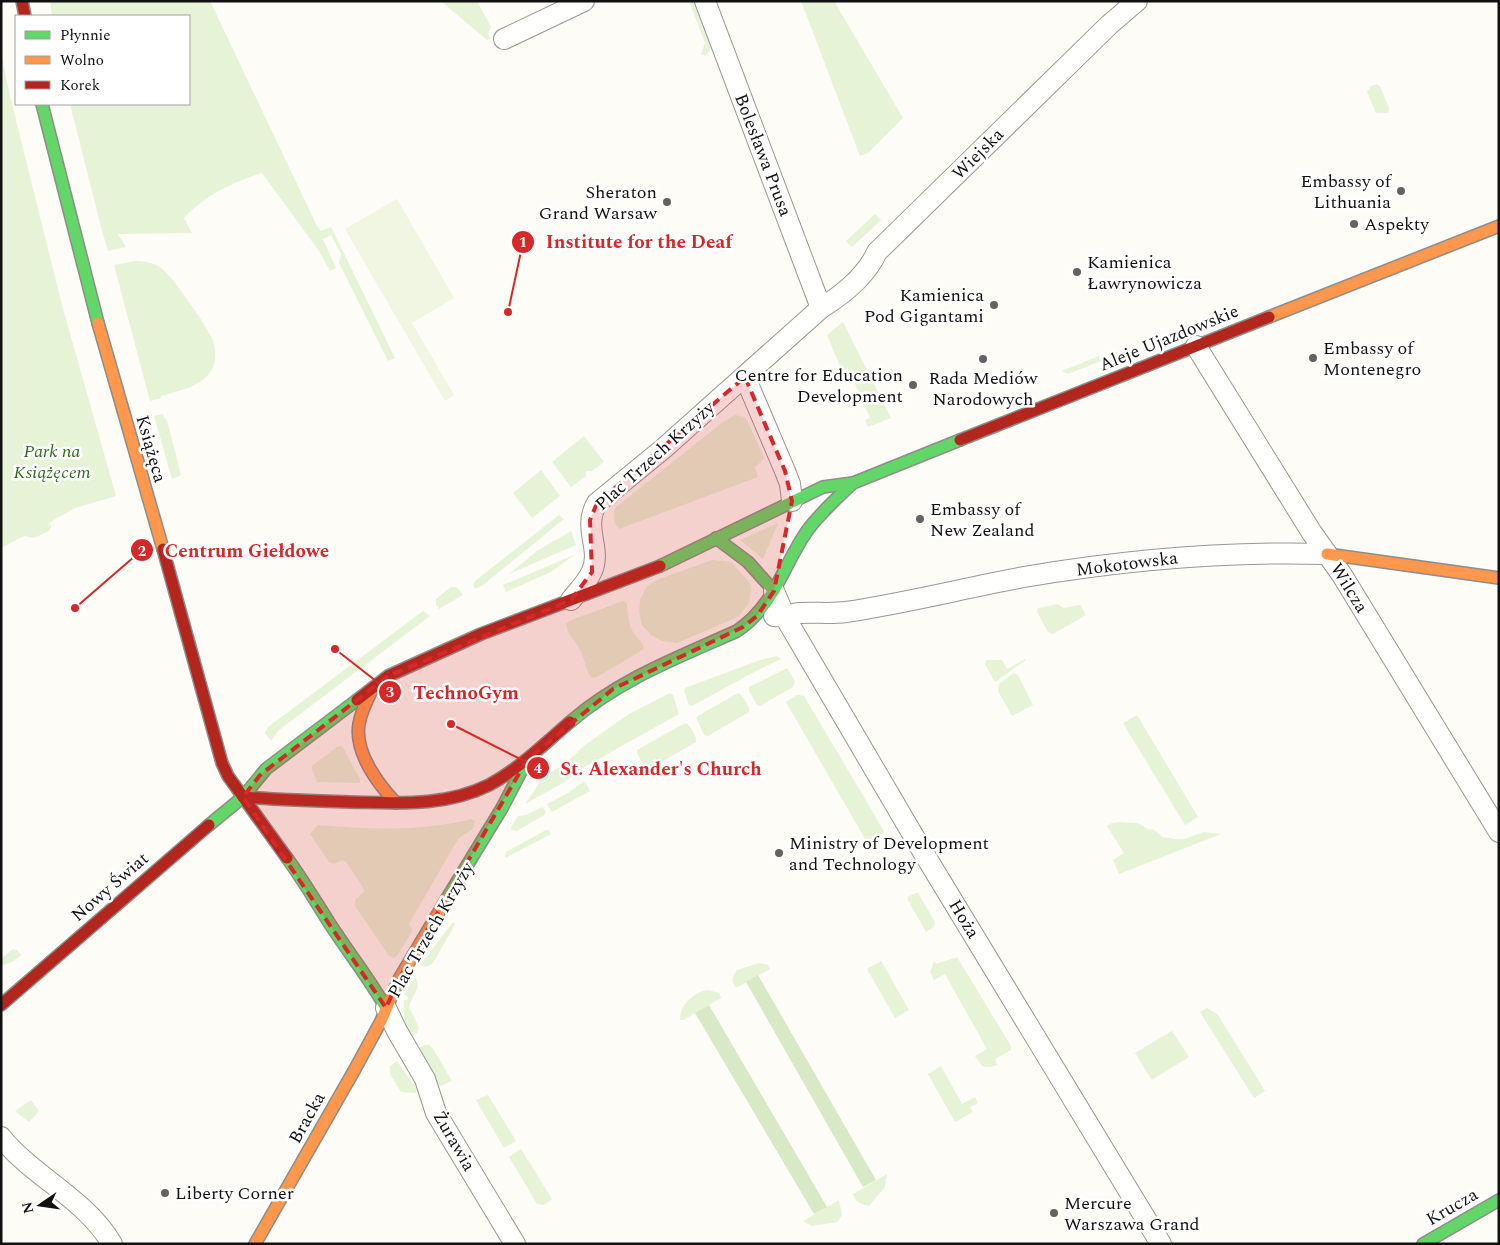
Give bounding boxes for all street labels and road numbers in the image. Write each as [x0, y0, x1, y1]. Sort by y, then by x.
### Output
street label: Bolesława Prusa [727, 90, 799, 221]
street label: Wiejska [946, 122, 1010, 186]
street label: Aleje Ujazdowskie [1095, 298, 1243, 378]
street label: Plac Trzech Krzyży [589, 394, 722, 517]
street label: Książęca [128, 412, 174, 486]
street label: Mokotowska [1075, 544, 1180, 584]
street label: Wilcza [1323, 558, 1375, 618]
street label: Nowy Świat [65, 846, 155, 928]
street label: Plac Trzech Krzyży [381, 856, 482, 1003]
street label: Hoża [942, 894, 986, 944]
street label: Bracka [282, 1087, 332, 1149]
street label: Żurawia [426, 1106, 482, 1176]
street label: Krucza [1421, 1181, 1483, 1233]

